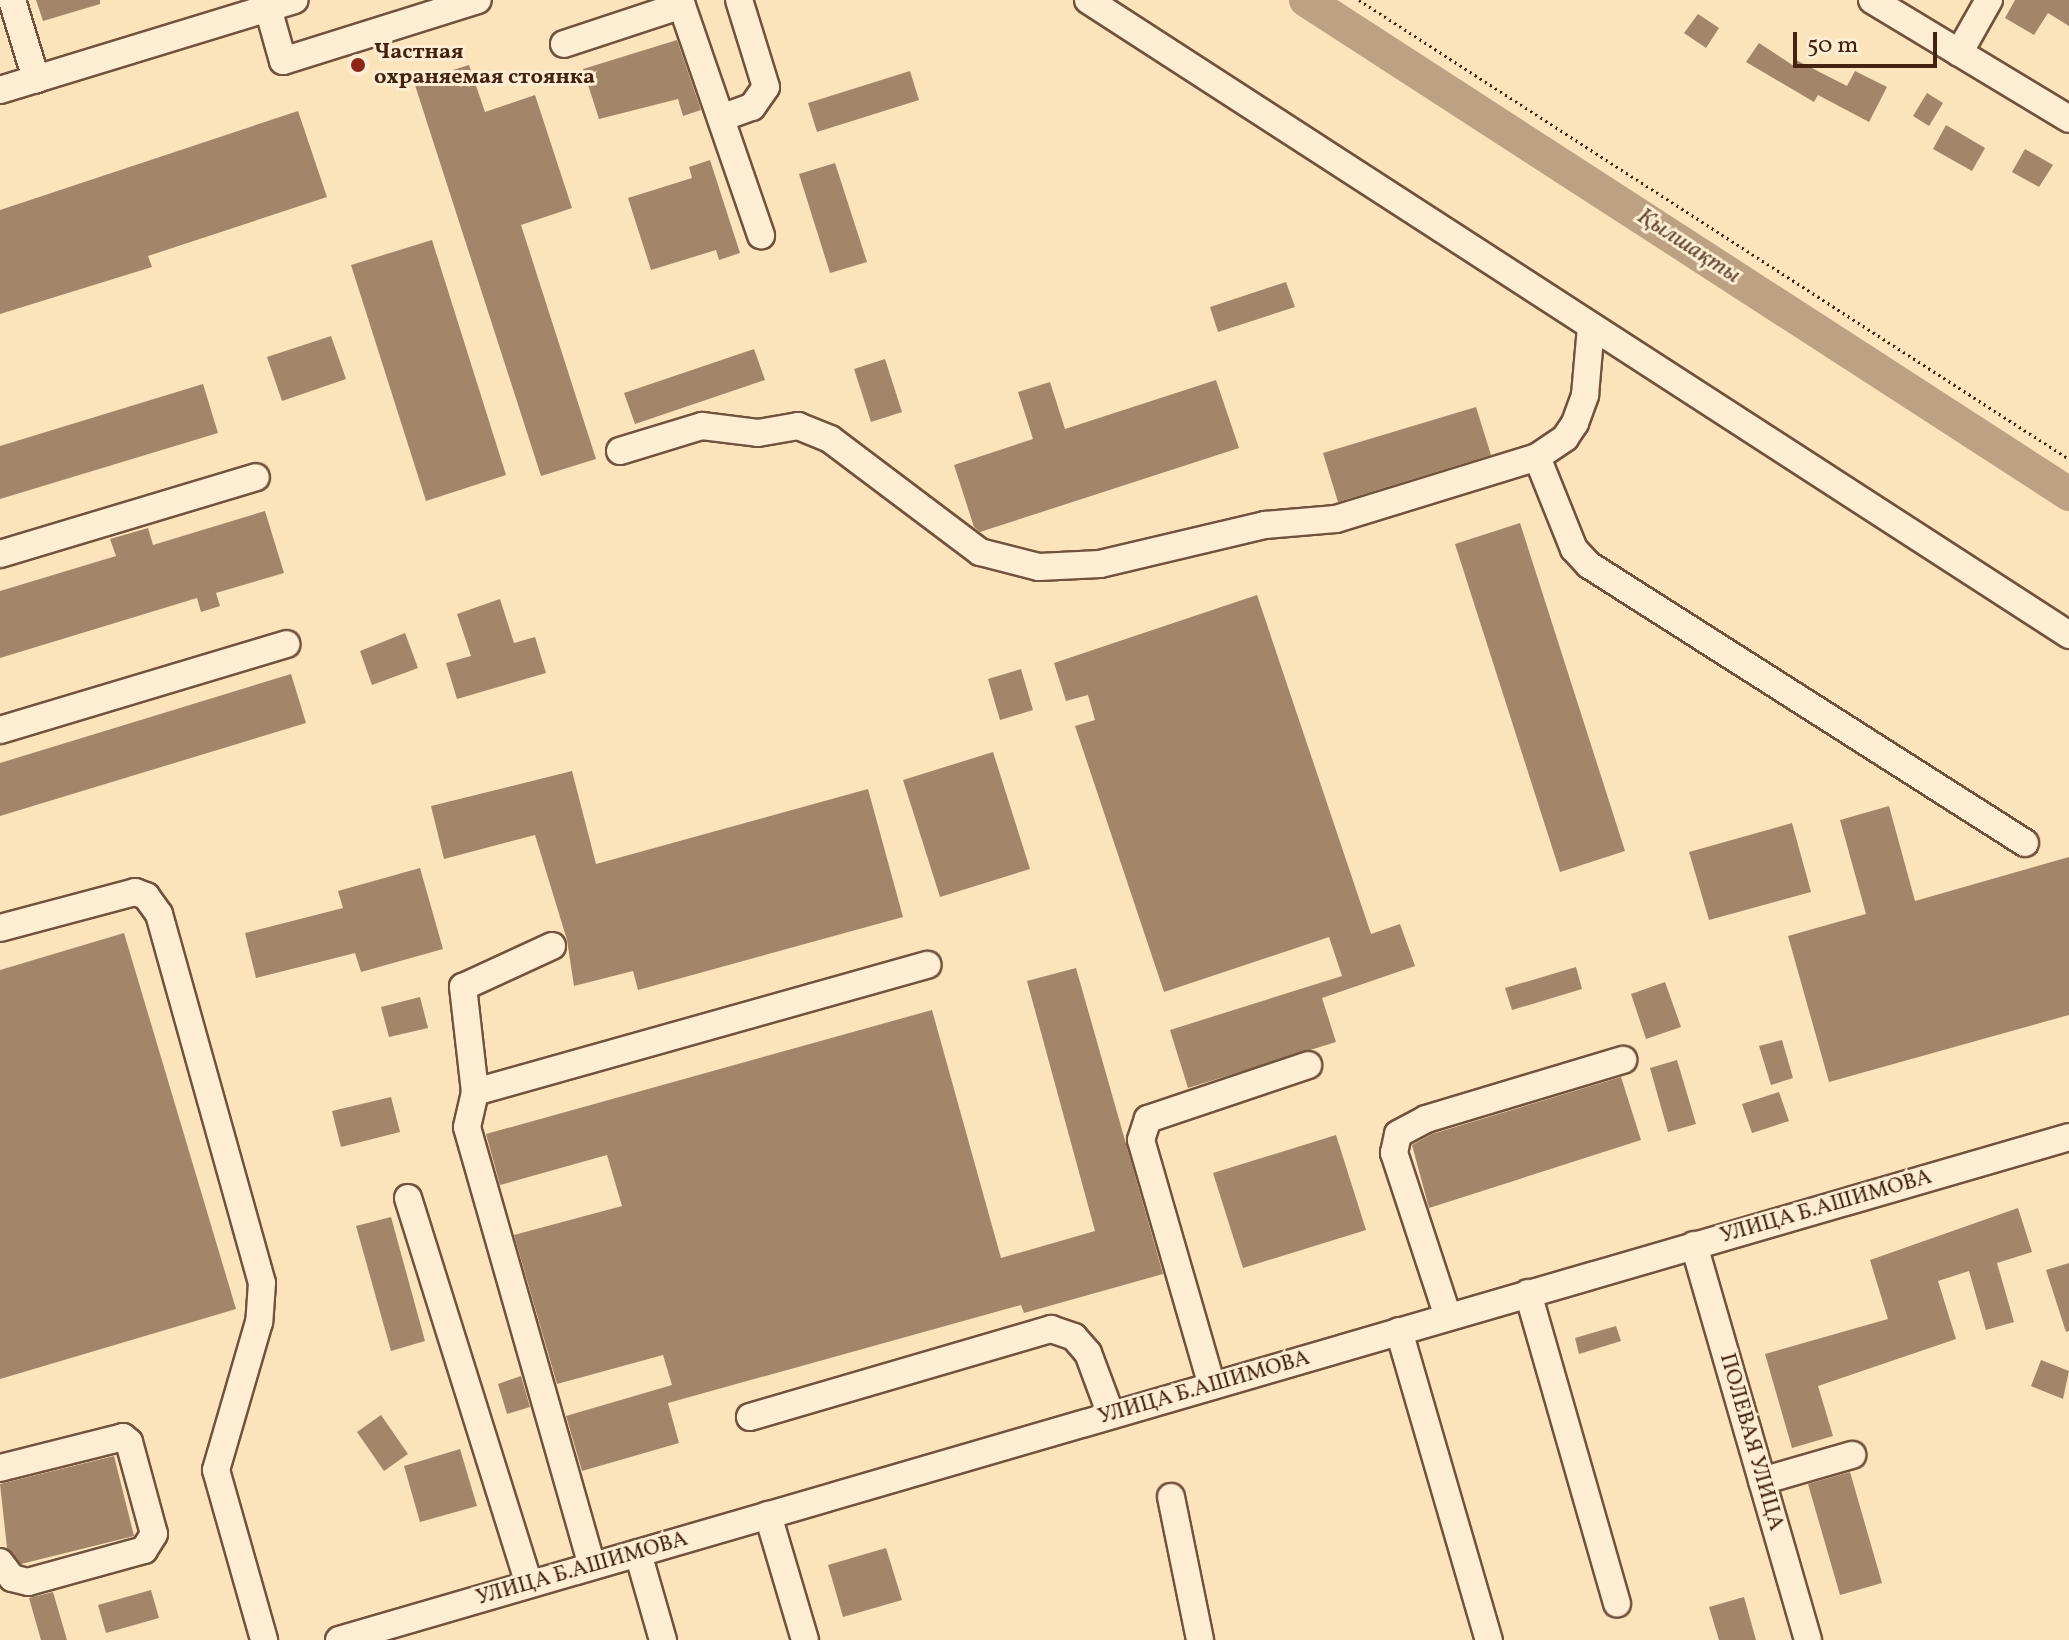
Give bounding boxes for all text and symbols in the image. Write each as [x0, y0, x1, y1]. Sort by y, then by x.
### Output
scale bar [1797, 16, 1941, 66]
text: 50 m [1807, 29, 1859, 63]
place label: Частная охраняемая стоянка [374, 39, 595, 90]
marker: Частная охраняемая стоянка [349, 56, 367, 74]
water label: Қылшақты [1631, 203, 1745, 291]
street label: УЛИЦА Б.АШИМОВА [1717, 1164, 1935, 1250]
street label: УЛИЦА Б.АШИМОВА [1095, 1345, 1313, 1431]
street label: ПОЛЕВАЯ УЛИЦА [1713, 1350, 1789, 1534]
street label: УЛИЦА Б.АШИМОВА [473, 1526, 691, 1612]

